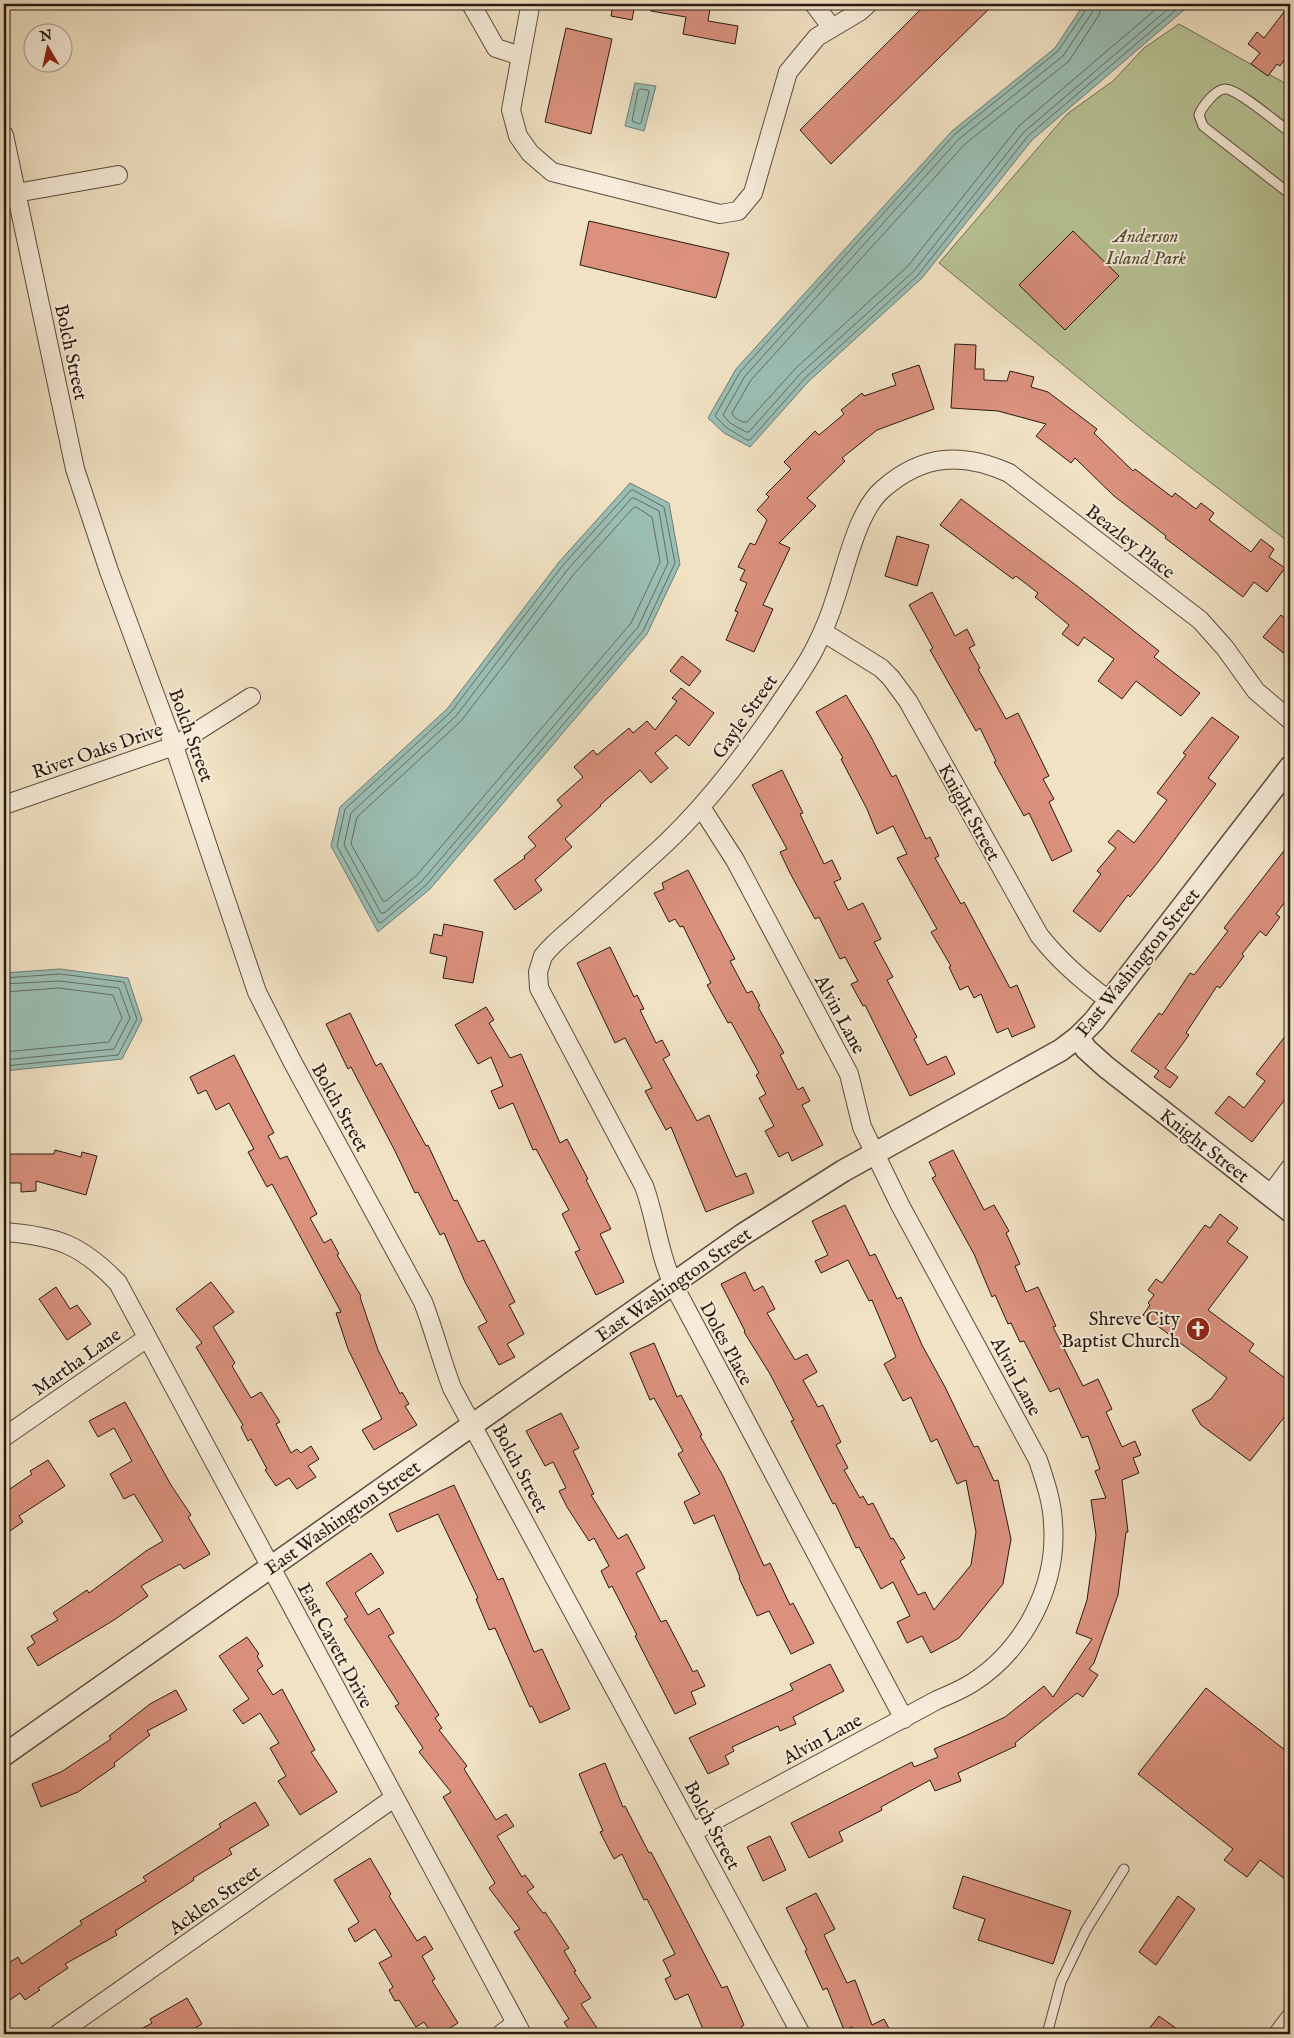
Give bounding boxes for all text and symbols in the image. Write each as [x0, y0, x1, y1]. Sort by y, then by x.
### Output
north arrow [22, 22, 72, 72]
text: N [38, 26, 54, 46]
park label: Anderson Island Park [1105, 225, 1187, 271]
street label: Bolch Street [48, 302, 92, 403]
street label: Beazley Place [1080, 500, 1179, 585]
street label: Gayle Street [708, 670, 784, 764]
street label: Bolch Street [162, 686, 218, 786]
street label: River Oaks Drive [29, 718, 166, 785]
street label: Knight Street [932, 760, 1005, 866]
street label: East Washington Street [1071, 884, 1206, 1042]
street label: Alvin Lane [808, 970, 870, 1059]
street label: Bolch Street [305, 1060, 374, 1157]
street label: Knight Street [1154, 1104, 1254, 1189]
street label: East Washington Street [592, 1223, 757, 1348]
street label: Doles Place [693, 1298, 757, 1390]
place label: Shreve City Baptist Church [1061, 1308, 1181, 1354]
church icon: Shreve City Baptist Church [1185, 1316, 1211, 1342]
street label: Martha Lane [28, 1323, 126, 1402]
street label: Alvin Lane [984, 1332, 1046, 1421]
street label: Bolch Street [486, 1420, 553, 1518]
street label: East Washington Street [261, 1456, 426, 1581]
street label: East Cavett Drive [291, 1579, 378, 1713]
street label: Alvin Lane [778, 1709, 867, 1771]
street label: Bolch Street [678, 1777, 745, 1875]
street label: Acklen Street [164, 1860, 266, 1942]

